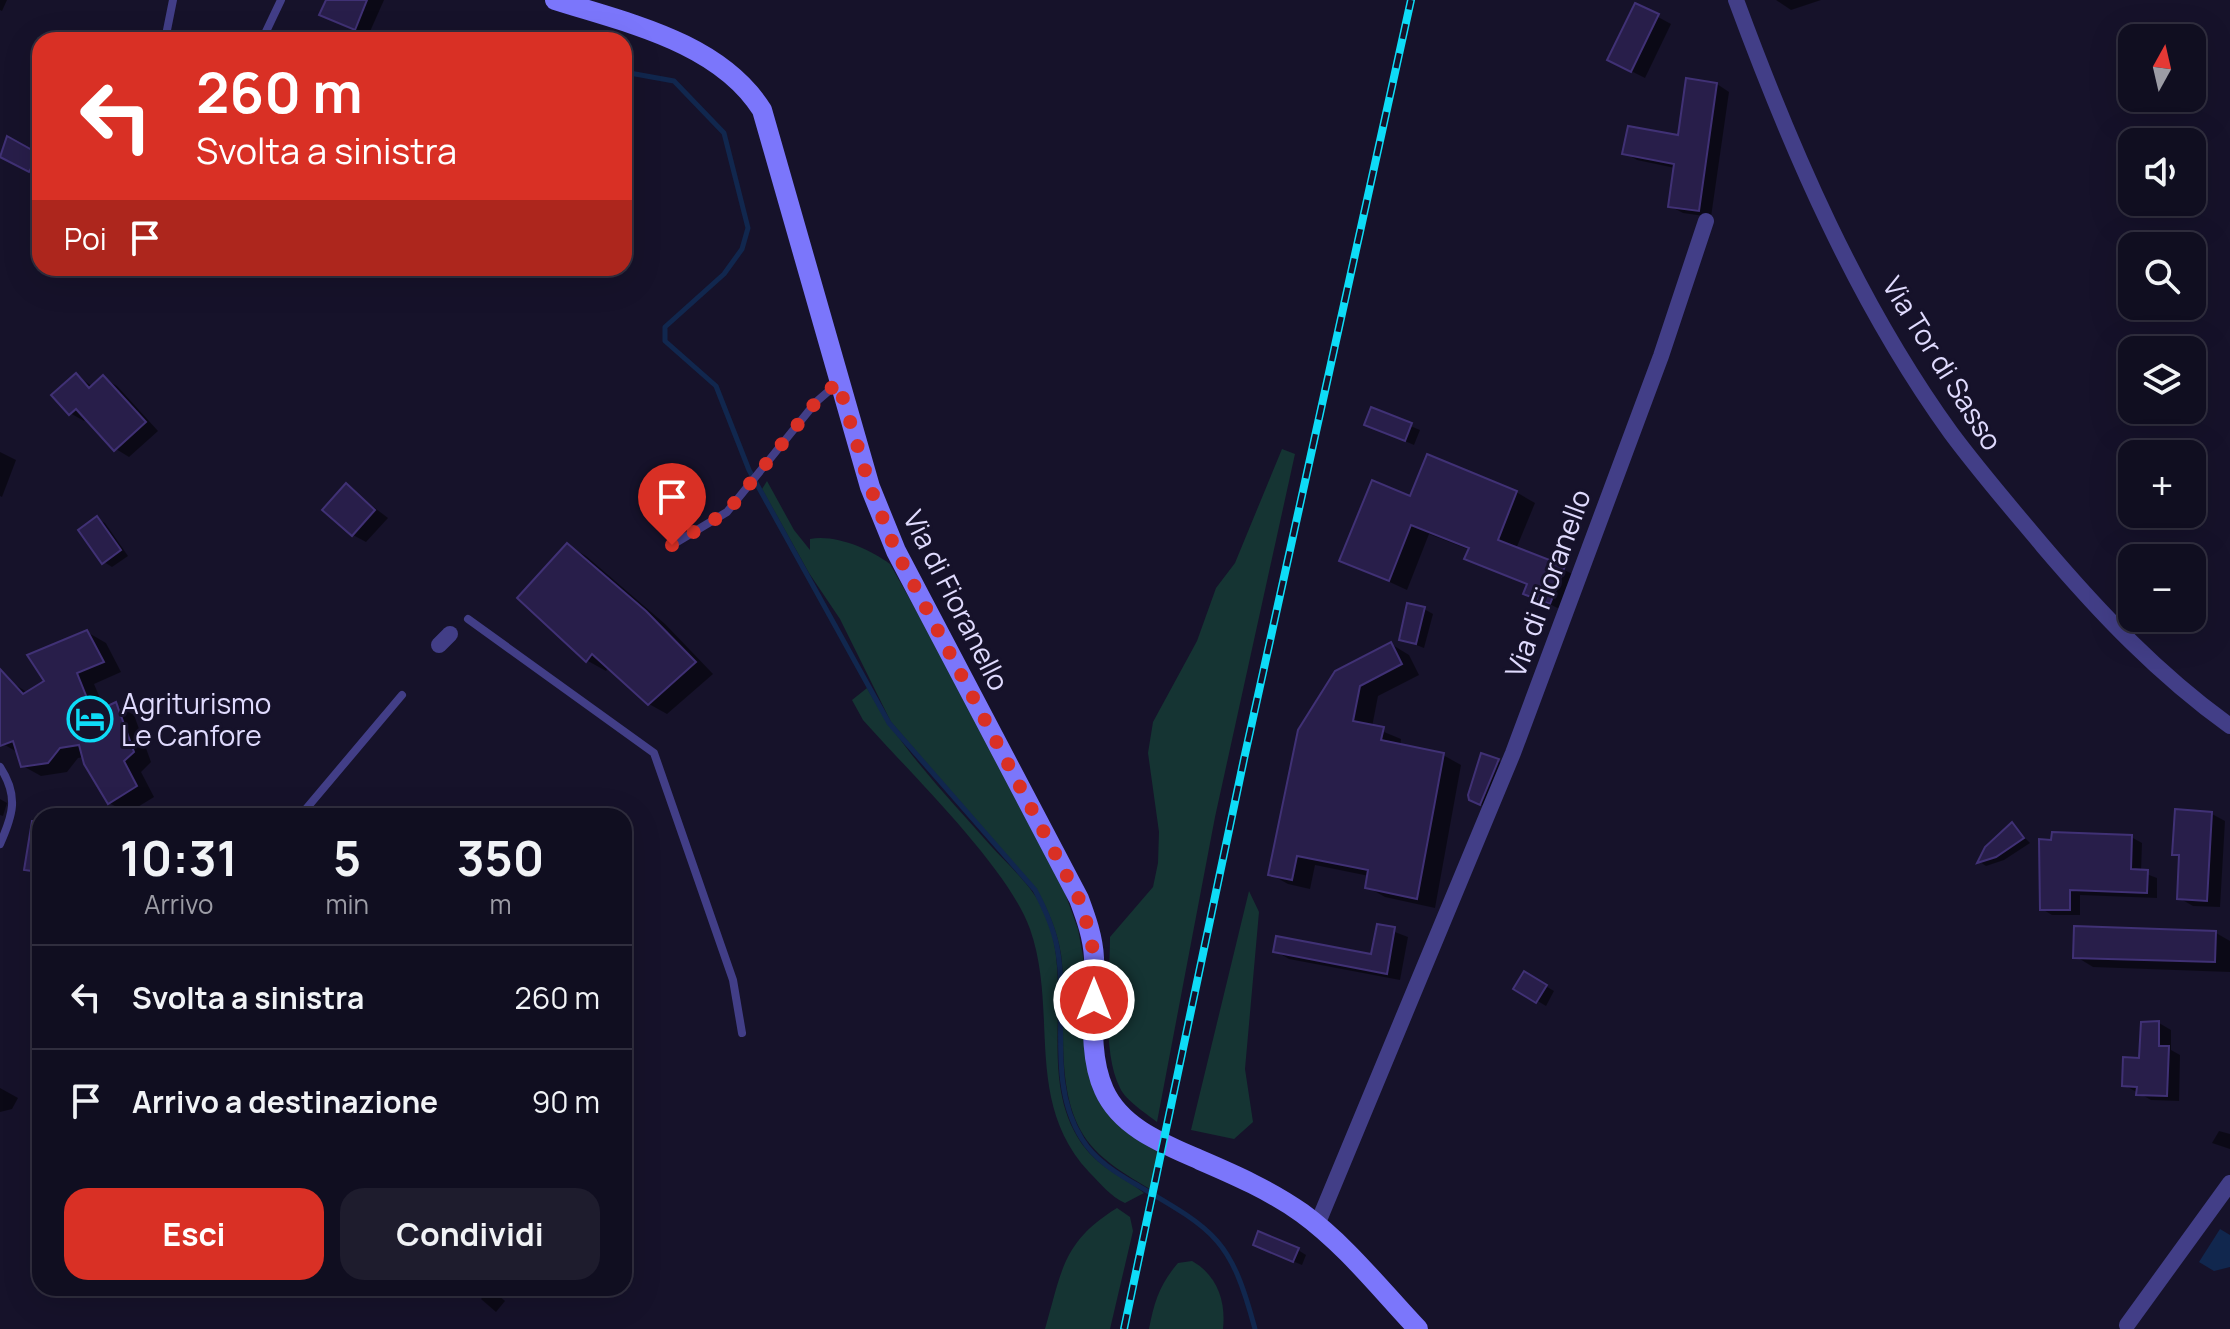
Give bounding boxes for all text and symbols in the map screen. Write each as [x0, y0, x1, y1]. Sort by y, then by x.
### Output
north arrow [2118, 24, 2206, 112]
map controls [2118, 24, 2206, 632]
text: 260 m [196, 53, 363, 130]
icon: left [64, 64, 168, 168]
text: Svolta a sinistra [196, 126, 457, 175]
button: sound [2118, 128, 2206, 216]
icon: arrive [123, 216, 167, 260]
text: Poi [64, 218, 107, 259]
button: search [2118, 232, 2206, 320]
street label: Via Tor di Sasso [1874, 269, 2012, 457]
button: layers [2118, 336, 2206, 424]
button: + [2118, 440, 2206, 528]
pin [638, 463, 706, 545]
icon: arrive [650, 475, 694, 519]
street label: Via di Fioranello [1495, 484, 1599, 682]
street label: Via di Fioranello [895, 503, 1019, 697]
button: − [2118, 544, 2206, 632]
place label: Agriturismo Le Canfore [121, 684, 271, 754]
hotel icon: Agriturismo Le Canfore [66, 695, 114, 743]
text: 10:31 [120, 825, 238, 890]
text: 5 [333, 825, 361, 890]
text: 350 [457, 825, 544, 890]
text: Arrivo [144, 886, 213, 922]
text: min [325, 886, 369, 922]
text: m [489, 886, 512, 922]
position arrow [1052, 958, 1136, 1042]
icon: left [64, 975, 108, 1019]
text: Svolta a sinistra [132, 977, 364, 1018]
text: 260 m [515, 977, 600, 1018]
icon: arrive [64, 1079, 108, 1123]
text: Arrivo a destinazione [132, 1081, 438, 1122]
text: 90 m [532, 1081, 600, 1122]
button: Esci [64, 1188, 324, 1280]
button: Condividi [340, 1188, 600, 1280]

